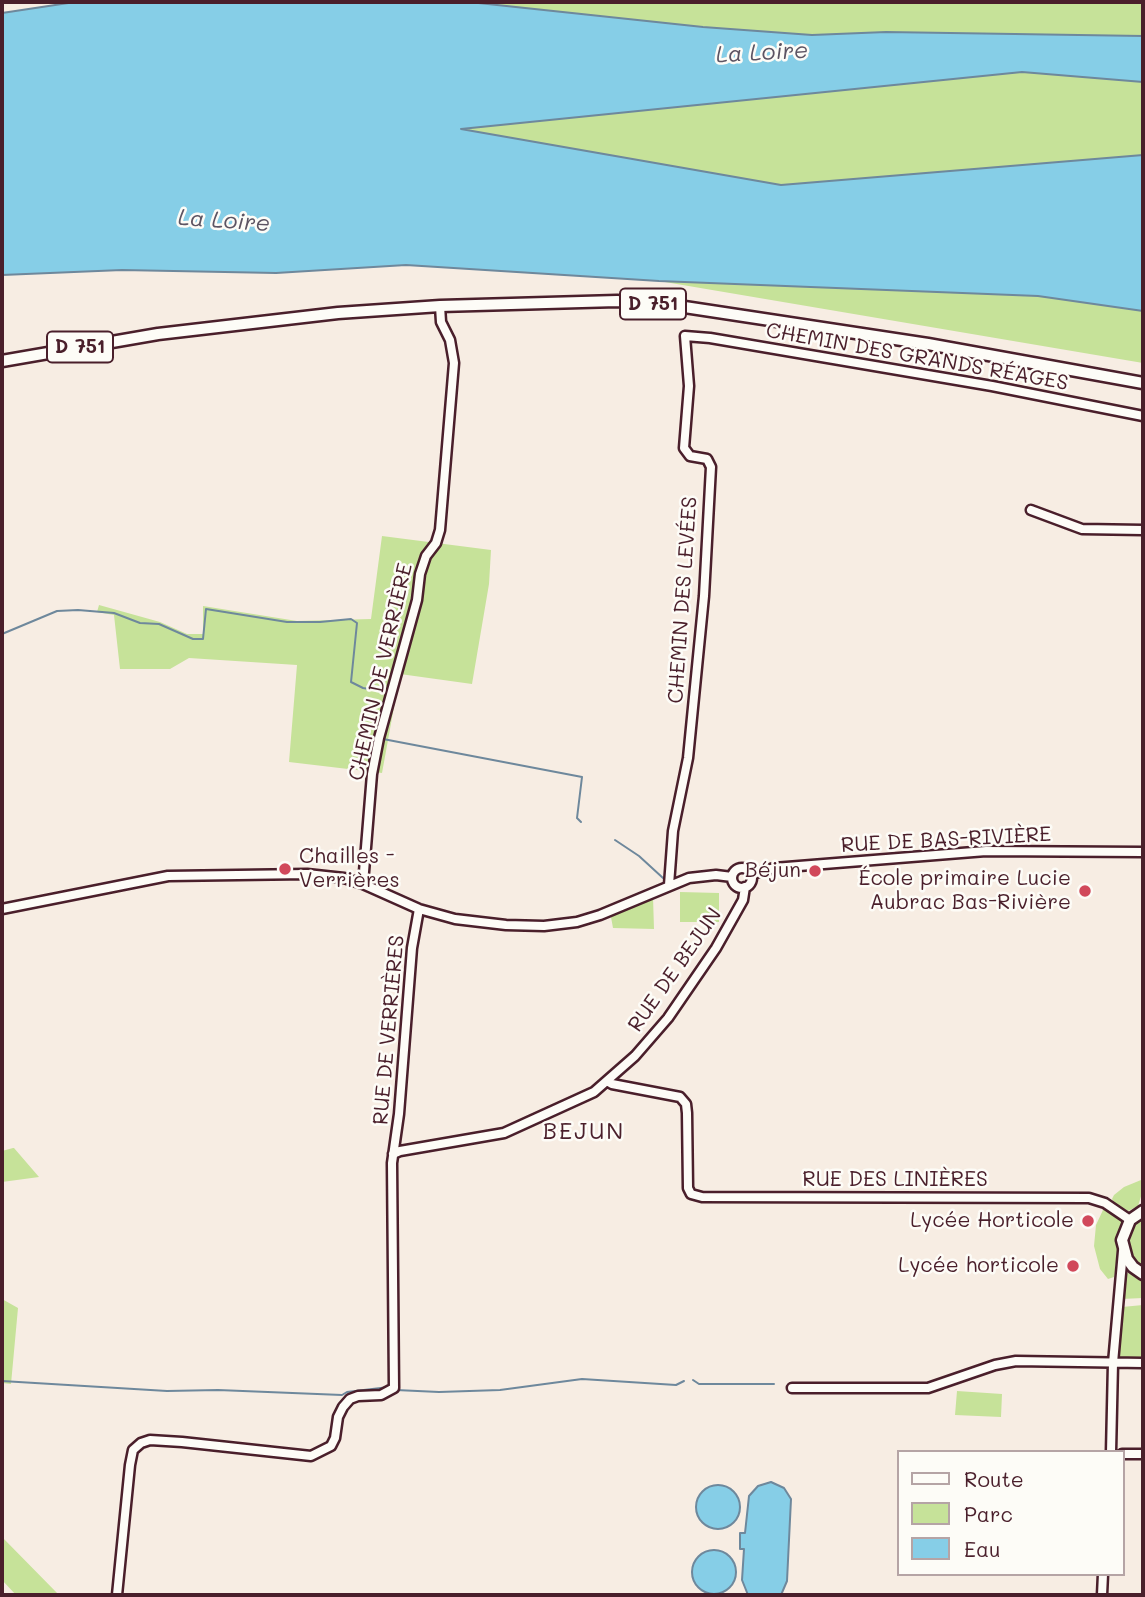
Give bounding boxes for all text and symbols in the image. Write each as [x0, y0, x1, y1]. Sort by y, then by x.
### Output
water label: La Loire [715, 37, 809, 69]
water label: La Loire [177, 204, 271, 238]
road number: D 751 [620, 288, 686, 320]
street label: CHEMIN DES GRANDS RÉAGES [764, 318, 1070, 396]
road number: D 751 [47, 332, 113, 362]
street label: CHEMIN DES LEVÉES [663, 496, 703, 704]
street label: CHEMIN DE VERRIÈRE [344, 561, 418, 783]
street label: RUE DE BAS-RIVIÈRE [840, 822, 1052, 858]
place label: Chailles - Verrières [299, 844, 400, 894]
place label: Béjun [745, 858, 801, 884]
marker: Chailles - Verrières [277, 861, 293, 877]
marker: Béjun [807, 863, 823, 879]
place label: École primaire Lucie Aubrac Bas-Rivière [858, 866, 1071, 916]
marker: École primaire Lucie Aubrac Bas-Rivière [1077, 883, 1093, 899]
street label: RUE DE BEJUN [623, 903, 727, 1037]
street label: RUE DE VERRIÈRES [368, 934, 410, 1126]
district label: BEJUN [543, 1118, 625, 1146]
street label: RUE DES LINIÈRES [802, 1167, 988, 1193]
place label: Lycée Horticole [910, 1208, 1074, 1234]
marker: Lycée Horticole [1080, 1213, 1096, 1229]
place label: Lycée horticole [898, 1253, 1059, 1279]
marker: Lycée horticole [1065, 1258, 1081, 1274]
legend [897, 1450, 1124, 1576]
text: Route [964, 1465, 1024, 1492]
text: Parc [964, 1500, 1013, 1527]
text: Eau [964, 1535, 1001, 1562]

